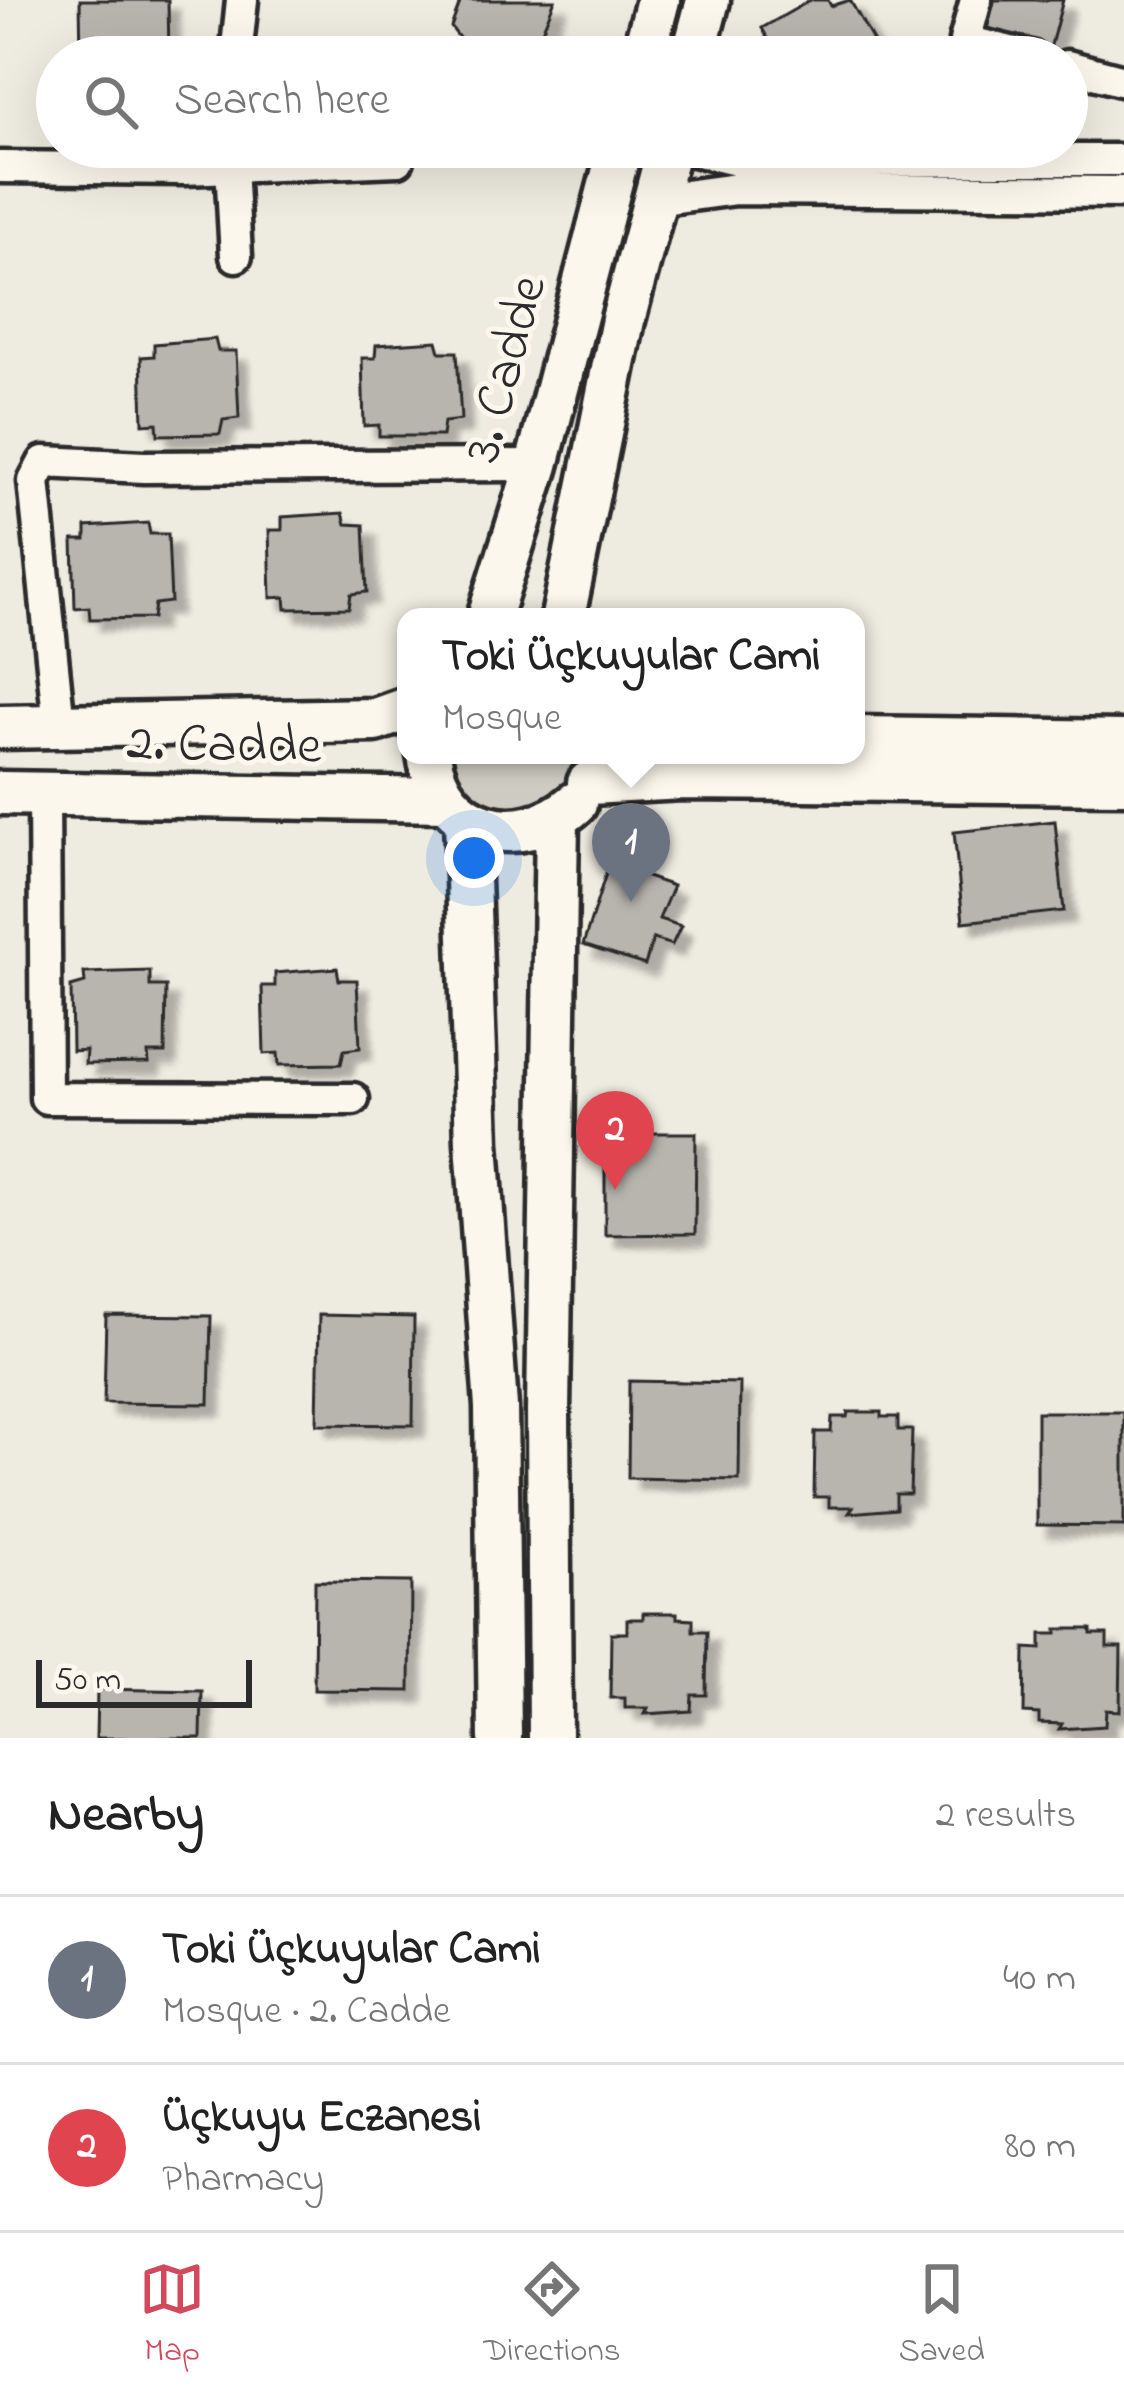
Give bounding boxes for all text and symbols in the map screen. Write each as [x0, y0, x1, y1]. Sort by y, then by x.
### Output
search box [36, 36, 1088, 168]
icon: search [78, 69, 144, 135]
text: Search here [174, 69, 390, 135]
street label: 3. Cadde [445, 267, 570, 472]
popup [397, 608, 865, 764]
text: Toki Üçkuyular Cami [442, 625, 820, 691]
text: Mosque [442, 691, 561, 748]
street label: 2. Cadde [126, 706, 323, 788]
pin: 1 [592, 803, 670, 902]
your location [444, 828, 504, 888]
pin: 2 [576, 1091, 654, 1190]
scale bar [36, 1654, 252, 1707]
text: 50 m [54, 1657, 121, 1705]
text: Nearby [48, 1779, 204, 1854]
text: 2 results [936, 1788, 1076, 1845]
text: Toki Üçkuyular Cami [162, 1918, 541, 1984]
text: 1 [81, 1951, 93, 2008]
text: 40 m [1003, 1951, 1076, 2008]
text: Mosque · 2. Cadde [162, 1984, 450, 2041]
text: Üçkuyu Eczanesi [162, 2086, 481, 2152]
text: 2 [77, 2119, 97, 2176]
text: 80 m [1005, 2119, 1076, 2176]
text: Pharmacy [162, 2152, 324, 2209]
tab: Map [139, 2256, 205, 2376]
tab: Directions [483, 2256, 620, 2376]
tab: Saved [899, 2256, 985, 2376]

